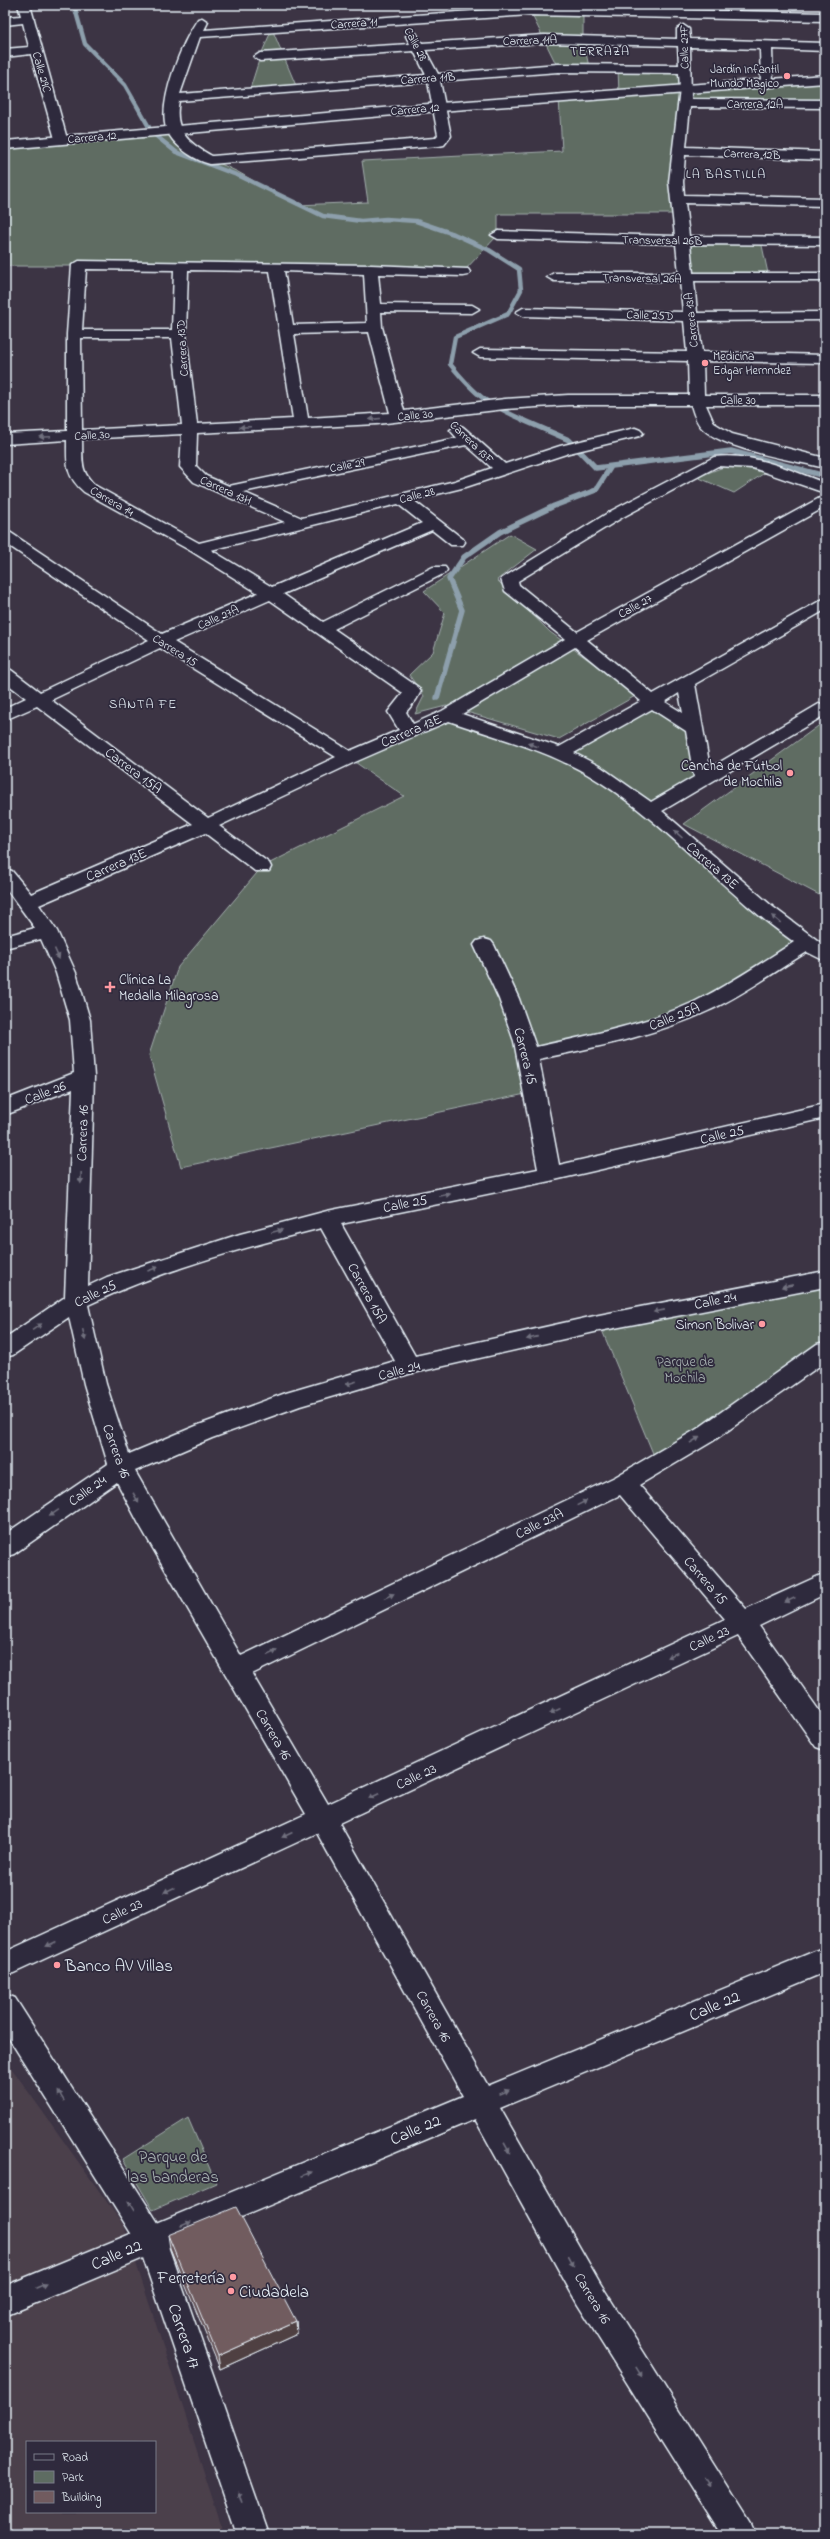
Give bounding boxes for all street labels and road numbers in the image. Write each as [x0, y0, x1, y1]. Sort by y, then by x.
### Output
street label: Carrera 11 [330, 13, 378, 35]
street label: Calle 28 [399, 24, 432, 65]
street label: Calle 27F [676, 25, 694, 69]
street label: Carrera 11A [503, 31, 557, 51]
street label: Calle 29C [27, 50, 56, 95]
street label: Carrera 11B [400, 68, 456, 90]
street label: Carrera 12A [727, 96, 783, 114]
street label: Carrera 12 [390, 99, 440, 121]
street label: Carrera 12 [67, 127, 117, 149]
street label: Carrera 12B [723, 145, 781, 165]
street label: Transversal 26B [622, 231, 702, 251]
street label: Transversal 26A [602, 269, 682, 289]
street label: Carrera 13A [680, 291, 704, 348]
street label: Calle 25D [626, 306, 674, 326]
street label: Carrera 13D [172, 319, 194, 377]
street label: Calle 30 [720, 392, 756, 410]
street label: Calle 30 [396, 405, 434, 427]
street label: Carrera 13F [445, 417, 498, 469]
street label: Calle 30 [74, 426, 110, 446]
street label: Calle 29 [328, 454, 366, 478]
street label: Carrera 13H [197, 472, 254, 510]
street label: Carrera 14 [86, 482, 137, 522]
street label: Calle 28 [398, 483, 437, 509]
street label: Calle 27 [615, 590, 656, 624]
street label: Calle 27A [195, 601, 242, 635]
street label: Carrera 15 [149, 630, 200, 672]
street label: Carrera 13E [378, 709, 445, 754]
street label: Carrera 15A [100, 743, 166, 800]
street label: Carrera 13E [681, 837, 743, 895]
street label: Carrera 13E [83, 843, 150, 888]
street label: Calle 25A [646, 998, 703, 1037]
street label: Carrera 15 [507, 1026, 542, 1087]
street label: Calle 26 [22, 1076, 69, 1111]
street label: Carrera 16 [72, 1105, 95, 1162]
street label: Calle 25 [698, 1120, 746, 1151]
street label: Calle 25 [381, 1190, 429, 1219]
street label: Carrera 15A [341, 1259, 392, 1328]
street label: Calle 25 [71, 1275, 120, 1314]
street label: Calle 24 [692, 1287, 738, 1316]
street label: Calle 24 [376, 1356, 423, 1387]
street label: Carrera 16 [96, 1422, 135, 1482]
street label: Calle 24 [64, 1470, 111, 1512]
street label: Calle 23A [512, 1504, 567, 1545]
street label: Carrera 15 [678, 1552, 732, 1610]
street label: Calle 23 [686, 1621, 734, 1658]
street label: Carrera 16 [250, 1705, 296, 1764]
street label: Calle 23 [393, 1759, 441, 1796]
street label: Calle 23 [99, 1894, 147, 1931]
street label: Calle 22 [685, 1985, 744, 2028]
street label: Carrera 16 [410, 1987, 455, 2046]
street label: Calle 22 [386, 2109, 445, 2152]
street label: Calle 22 [87, 2234, 146, 2277]
street label: Carrera 16 [568, 2269, 615, 2328]
street label: Carrera 17 [161, 2300, 206, 2373]

